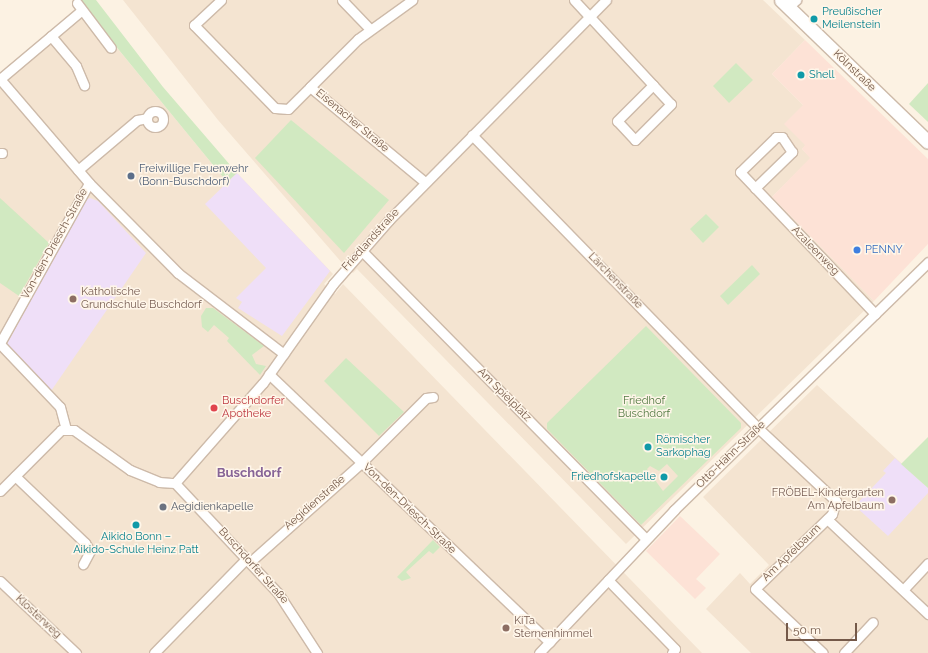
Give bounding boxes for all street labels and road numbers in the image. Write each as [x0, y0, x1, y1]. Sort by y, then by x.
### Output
street label: Kölnstraße [830, 47, 878, 95]
street label: Eisenacher Straße [313, 87, 391, 155]
street label: Von-den-Driesch-Straße [19, 186, 91, 302]
street label: Friedlandstraße [340, 206, 402, 274]
street label: Azaleenweg [788, 224, 842, 278]
street label: Lärchenstraße [585, 250, 645, 312]
street label: Am Spielplatz [474, 365, 534, 425]
street label: Otto-Hahn-Straße [694, 419, 768, 491]
street label: Von-den-Driesch-Straße [360, 461, 458, 557]
street label: Aegidienstraße [282, 473, 348, 533]
street label: Am Apfelbaum [760, 522, 824, 584]
street label: Buschdorfer Straße [215, 525, 291, 607]
street label: Klosterweg [12, 592, 64, 642]

